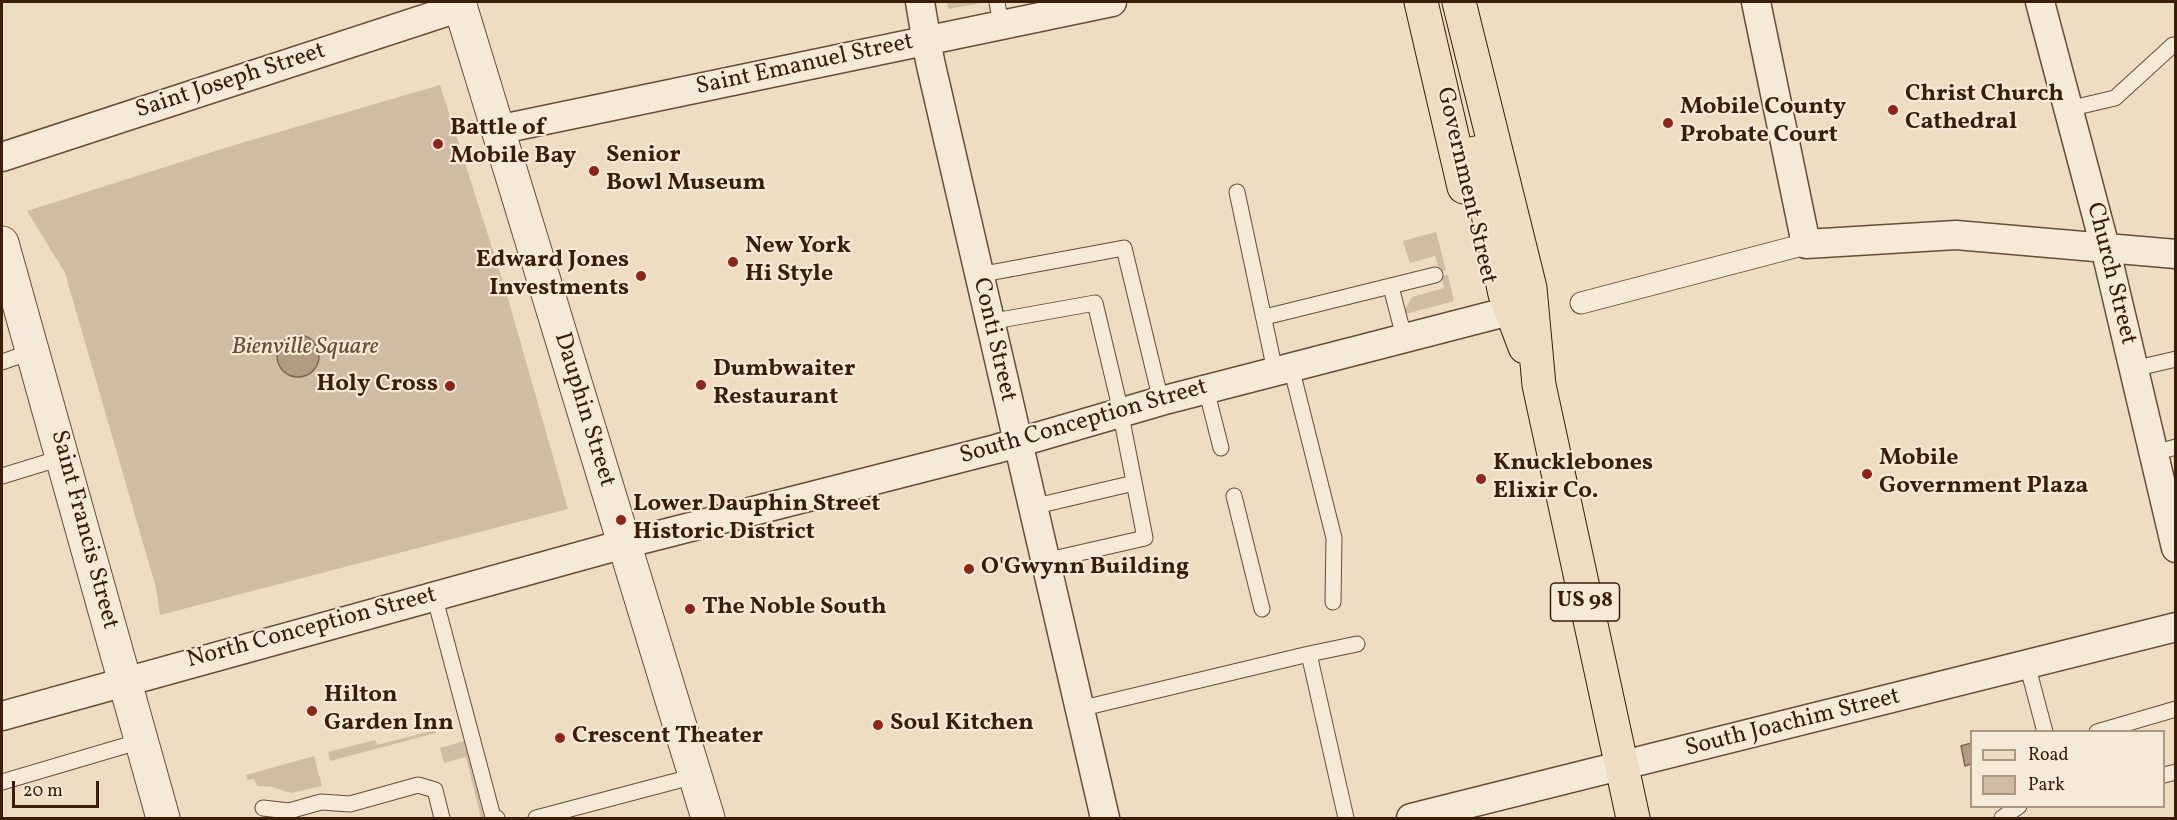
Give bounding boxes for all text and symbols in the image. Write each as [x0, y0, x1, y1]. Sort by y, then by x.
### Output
street label: Saint Emanuel Street [694, 29, 916, 103]
street label: Saint Joseph Street [132, 38, 330, 126]
place label: Christ Church Cathedral [1905, 82, 2064, 138]
street label: Government Street [1428, 85, 1502, 287]
place label: Mobile County Probate Court [1680, 95, 1846, 151]
marker: Christ Church Cathedral [1886, 103, 1900, 117]
place label: Battle of Mobile Bay [450, 116, 576, 172]
marker: Mobile County Probate Court [1661, 116, 1675, 130]
marker: Battle of Mobile Bay [431, 137, 445, 151]
place label: Senior Bowl Museum [606, 143, 766, 199]
marker: Senior Bowl Museum [587, 164, 601, 178]
street label: Church Street [2078, 200, 2142, 348]
place label: New York Hi Style [745, 234, 851, 290]
place label: Edward Jones Investments [476, 248, 629, 304]
marker: New York Hi Style [726, 255, 740, 269]
marker: Edward Jones Investments [634, 269, 648, 283]
street label: Conti Street [965, 275, 1021, 405]
street label: Dauphin Street [546, 329, 620, 491]
park label: Bienville Square [232, 335, 378, 363]
place label: Dumbwaiter Restaurant [713, 357, 855, 413]
place label: Holy Cross [317, 372, 438, 400]
street label: South Conception Street [957, 374, 1211, 472]
marker: Dumbwaiter Restaurant [694, 378, 708, 392]
marker: Holy Cross [443, 379, 457, 393]
street label: Saint Francis Street [43, 427, 123, 633]
place label: Mobile Government Plaza [1879, 446, 2088, 502]
place label: Knucklebones Elixir Co. [1493, 451, 1653, 507]
marker: Mobile Government Plaza [1860, 467, 1874, 481]
marker: Knucklebones Elixir Co. [1474, 472, 1488, 486]
place label: Lower Dauphin Street Historic District [633, 492, 880, 548]
marker: Lower Dauphin Street Historic District [614, 513, 628, 527]
place label: O'Gwynn Building [981, 555, 1189, 583]
marker: O'Gwynn Building [962, 562, 976, 576]
street label: North Conception Street [184, 582, 440, 676]
road number: US 98 [1550, 583, 1620, 621]
place label: The Noble South [702, 595, 887, 623]
marker: The Noble South [683, 602, 697, 616]
place label: Hilton Garden Inn [324, 683, 454, 739]
street label: South Joachim Street [1683, 683, 1903, 765]
marker: Hilton Garden Inn [305, 704, 319, 718]
place label: Soul Kitchen [890, 711, 1034, 739]
marker: Soul Kitchen [871, 718, 885, 732]
place label: Crescent Theater [572, 724, 763, 752]
legend [1970, 730, 2165, 808]
marker: Crescent Theater [553, 731, 567, 745]
text: Road [2028, 743, 2069, 768]
scale bar [15, 769, 102, 807]
text: Park [2028, 773, 2065, 798]
text: 20 m [23, 779, 63, 804]

